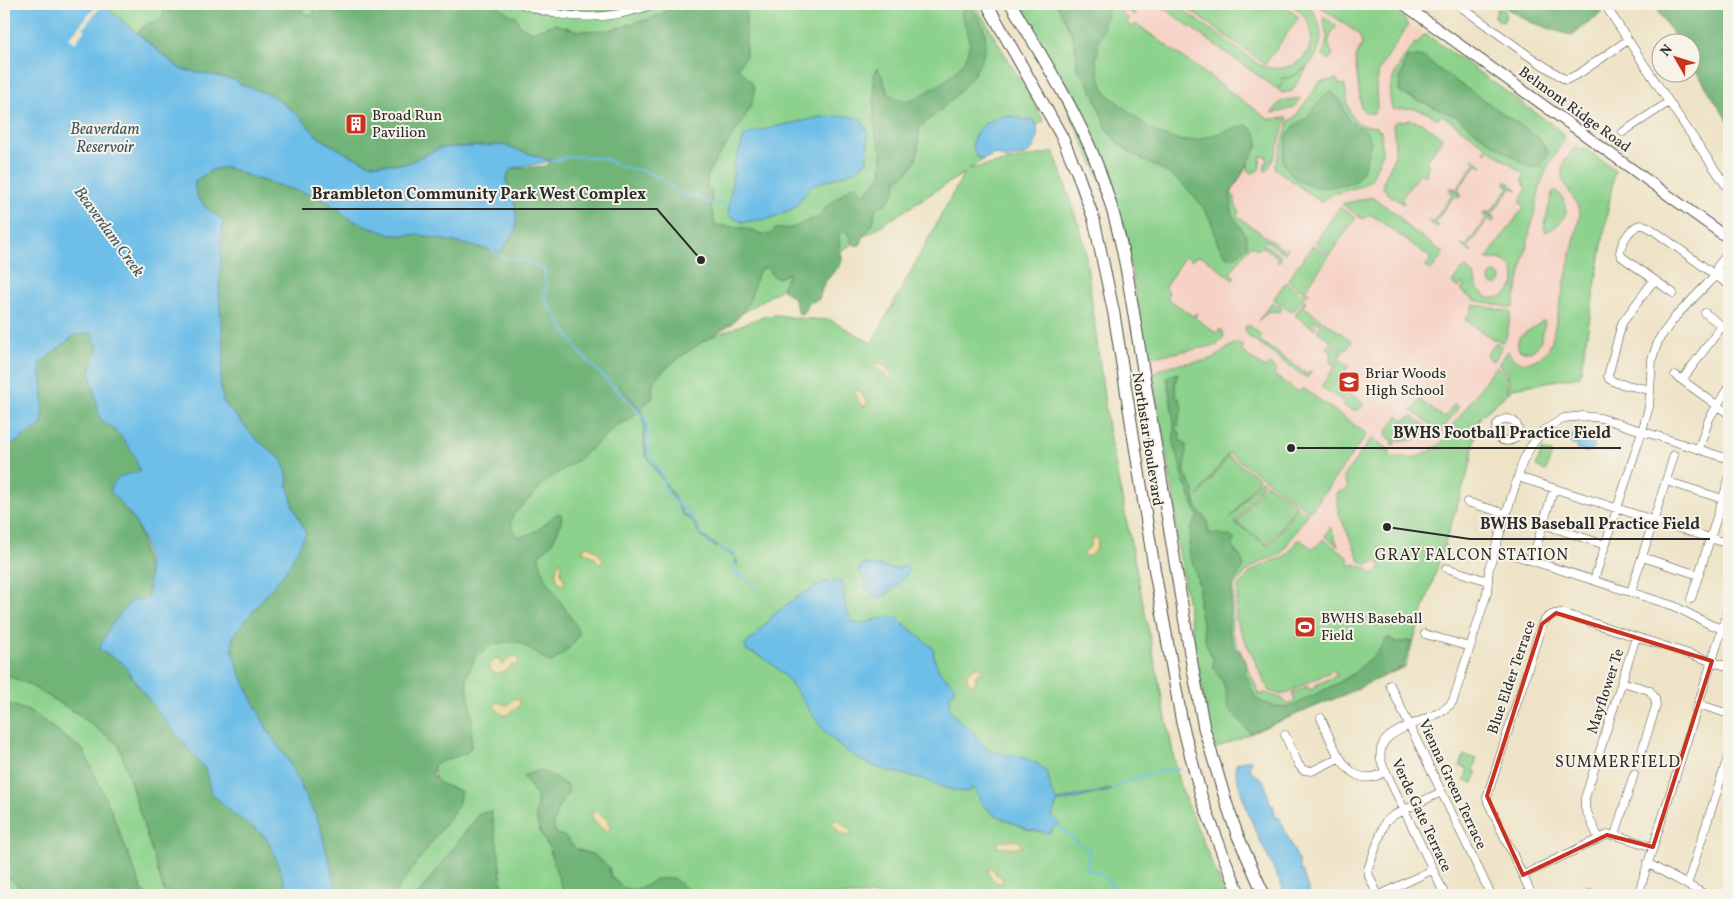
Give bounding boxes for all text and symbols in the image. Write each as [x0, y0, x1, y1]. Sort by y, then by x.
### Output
north arrow [1650, 32, 1700, 82]
text: N [1656, 41, 1678, 61]
street label: Belmont Ridge Road [1514, 62, 1635, 158]
place label: Broad Run Pavilion [372, 106, 442, 144]
building icon: Broad Run Pavilion [344, 112, 368, 136]
water label: Beaverdam Reservoir [70, 119, 140, 159]
callout: Brambleton Community Park West Complex [302, 178, 657, 209]
water label: Beaverdam Creek [68, 182, 149, 282]
text: Brambleton Community Park West Complex [312, 184, 646, 206]
place label: Briar Woods High School [1365, 364, 1446, 402]
school or university icon: Briar Woods High School [1337, 370, 1361, 394]
street label: Northstar Boulevard [1126, 371, 1167, 508]
callout: BWHS Football Practice Field [1383, 417, 1621, 448]
text: BWHS Football Practice Field [1393, 423, 1611, 445]
callout: BWHS Baseball Practice Field [1470, 508, 1710, 539]
text: BWHS Baseball Practice Field [1480, 514, 1700, 536]
district label: GRAY FALCON STATION [1375, 545, 1569, 567]
place label: BWHS Baseball Field [1321, 609, 1422, 647]
sports icon: BWHS Baseball Field [1293, 615, 1317, 639]
street label: Blue Elder Terrace [1483, 618, 1542, 737]
street label: Mayflower Te [1583, 646, 1630, 737]
street label: Vienna Green Terrace [1412, 716, 1491, 853]
district label: SUMMERFIELD [1555, 752, 1681, 774]
street label: Verde Gate Terrace [1385, 756, 1456, 876]

